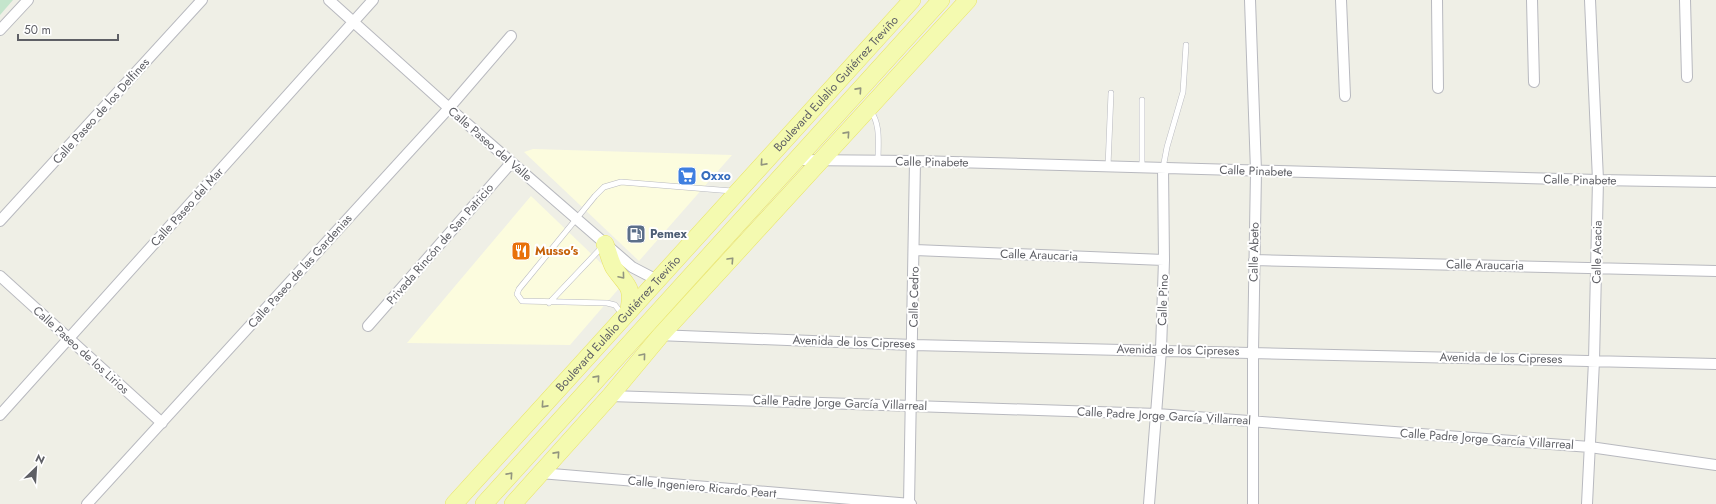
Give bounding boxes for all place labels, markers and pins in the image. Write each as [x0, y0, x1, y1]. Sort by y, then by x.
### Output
supermarket icon: Oxxo [676, 165, 698, 187]
place label: Oxxo [701, 167, 731, 185]
fuel station icon: Pemex [625, 223, 647, 245]
place label: Pemex [650, 225, 688, 243]
restaurant icon: Musso's [510, 240, 532, 262]
place label: Musso's [535, 242, 579, 260]

